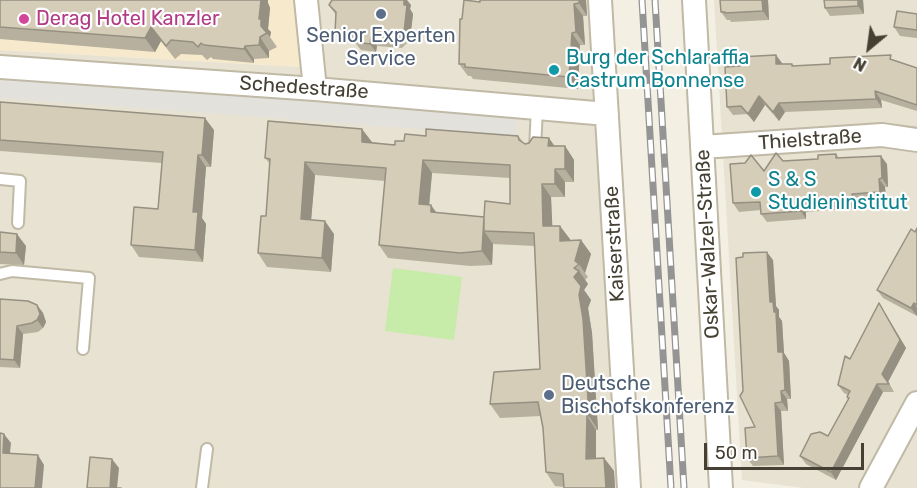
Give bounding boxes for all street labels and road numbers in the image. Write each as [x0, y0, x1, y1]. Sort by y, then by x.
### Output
street label: Schedestraße [239, 72, 369, 104]
street label: Thielstraße [757, 124, 863, 156]
street label: Oskar-Walzel-Straße [691, 149, 725, 339]
street label: Kaiserstraße [600, 185, 630, 303]

